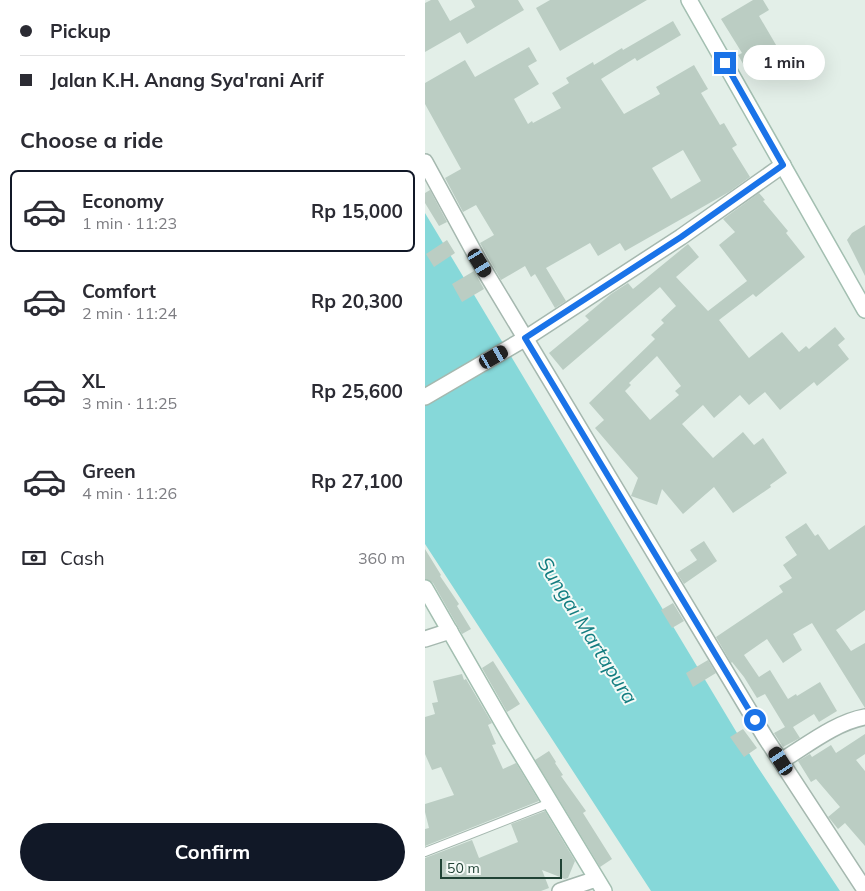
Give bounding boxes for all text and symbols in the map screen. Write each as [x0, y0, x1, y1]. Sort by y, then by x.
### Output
text: Pickup [50, 19, 111, 43]
callout: 1 min [743, 46, 825, 80]
route end [714, 52, 736, 74]
text: 1 min [763, 52, 805, 72]
text: Jalan K.H. Anang Sya'rani Arif [50, 68, 323, 92]
text: Choose a ride [20, 126, 163, 154]
icon: car [22, 189, 67, 234]
text: Economy [82, 189, 164, 213]
text: Rp 15,000 [311, 199, 403, 223]
text: 1 min · 11:23 [82, 213, 177, 233]
car [465, 246, 494, 280]
icon: car [22, 279, 67, 324]
text: Comfort [82, 279, 156, 303]
text: Rp 20,300 [311, 289, 403, 313]
text: 2 min · 11:24 [82, 303, 177, 323]
car [477, 343, 510, 371]
icon: car [22, 369, 67, 414]
text: XL [82, 369, 105, 393]
text: Rp 25,600 [311, 379, 403, 403]
text: 3 min · 11:25 [82, 393, 177, 413]
icon: car [22, 459, 67, 504]
text: Green [82, 459, 136, 483]
text: Rp 27,100 [311, 469, 403, 493]
text: 4 min · 11:26 [82, 483, 177, 503]
icon: cash [20, 544, 48, 572]
text: Cash [60, 546, 105, 570]
text: 360 m [358, 548, 405, 568]
water label: Sungai Martapura [533, 552, 643, 708]
route start [744, 709, 766, 731]
car [766, 744, 795, 778]
button: Confirm [20, 823, 405, 881]
scale bar [440, 856, 563, 879]
text: 50 m [447, 859, 480, 877]

